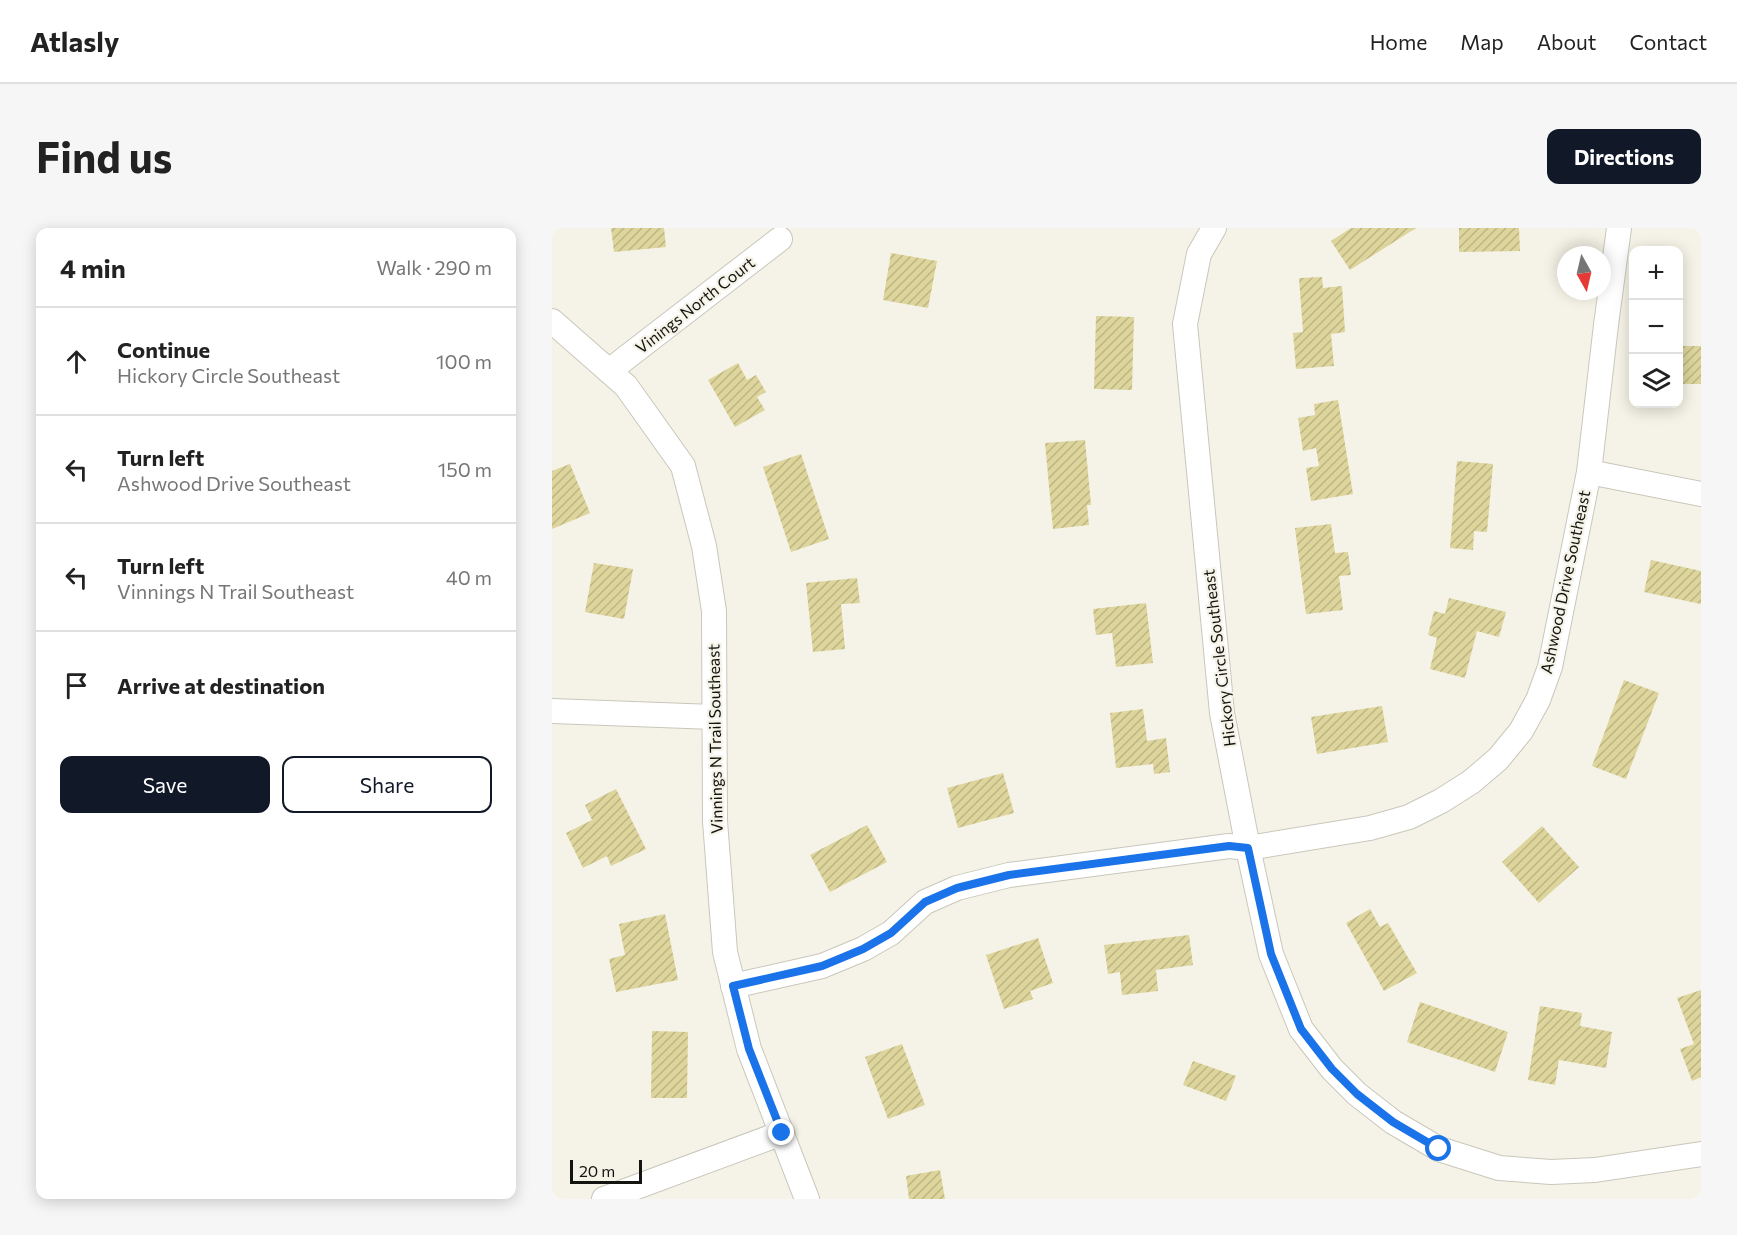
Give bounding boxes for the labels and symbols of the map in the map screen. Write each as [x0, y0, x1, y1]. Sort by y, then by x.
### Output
north arrow [1557, 246, 1611, 300]
street label: Vinings North Court [631, 252, 758, 357]
street label: Ashwood Drive Southeast [1536, 488, 1593, 675]
street label: Hickory Circle Southeast [1198, 568, 1239, 748]
street label: Vinnings N Trail Southeast [703, 644, 726, 834]
route end [768, 1119, 794, 1145]
route start [1425, 1135, 1451, 1161]
scale bar [570, 1157, 642, 1184]

